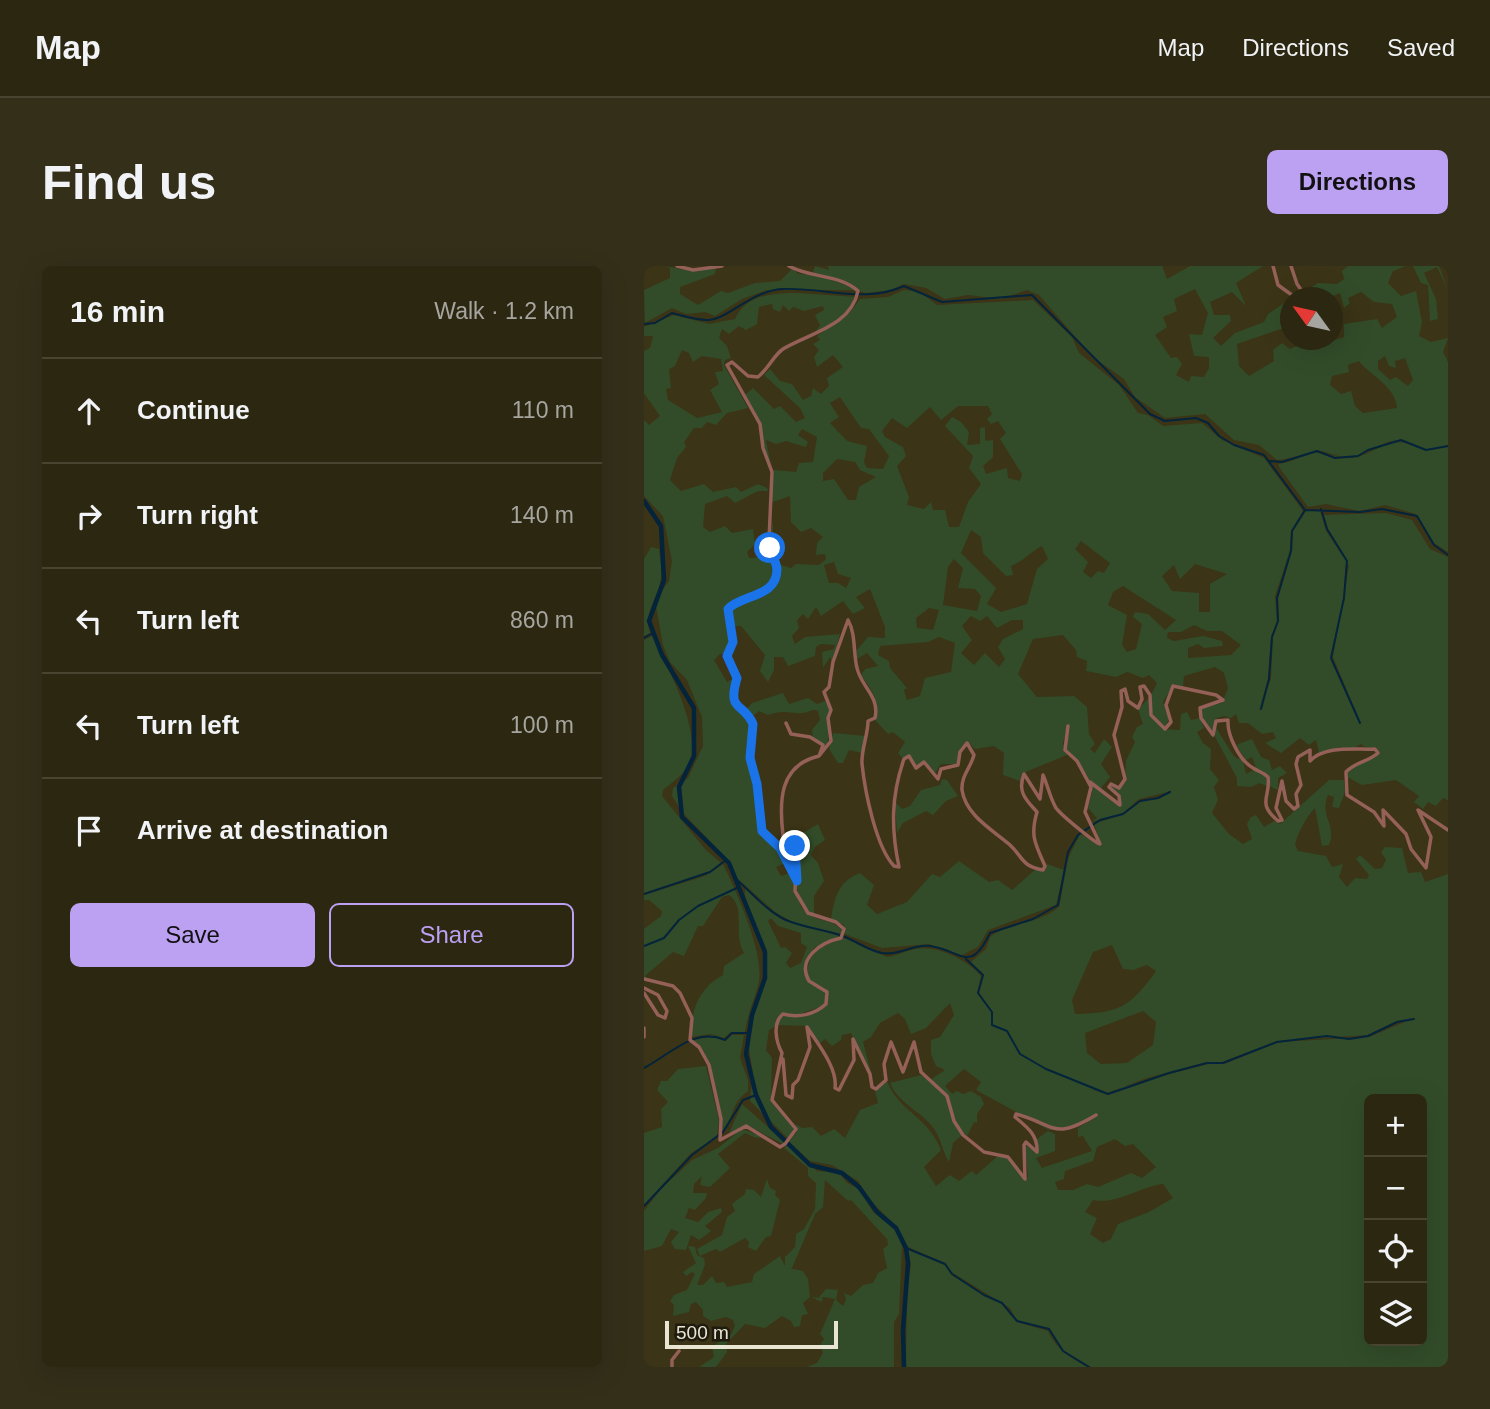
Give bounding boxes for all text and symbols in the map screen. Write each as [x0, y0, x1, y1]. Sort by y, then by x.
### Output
text: Map [35, 29, 101, 66]
text: Map [1158, 34, 1204, 61]
text: Directions [1242, 34, 1349, 61]
text: Saved [1387, 34, 1455, 61]
button: Directions [1267, 150, 1448, 214]
text: Find us [42, 155, 216, 209]
north arrow [1280, 287, 1343, 350]
text: 16 min [70, 295, 165, 328]
text: Walk · 1.2 km [434, 298, 574, 324]
icon: ahead [70, 392, 108, 430]
text: Continue [137, 395, 250, 425]
text: 110 m [512, 397, 574, 423]
icon: right [70, 497, 108, 535]
text: Turn right [137, 500, 258, 530]
text: 140 m [510, 502, 574, 528]
route start [754, 532, 785, 563]
icon: left [70, 602, 108, 640]
text: Turn left [137, 605, 239, 635]
text: 860 m [510, 607, 574, 633]
icon: left [70, 707, 108, 745]
text: Turn left [137, 710, 239, 740]
text: 100 m [510, 712, 574, 738]
icon: arrive [70, 812, 108, 850]
text: Arrive at destination [137, 815, 388, 845]
route end [779, 830, 810, 861]
button: Save [70, 903, 315, 967]
button: Share [329, 903, 574, 967]
map controls [1364, 1094, 1427, 1346]
button: + [1364, 1094, 1427, 1157]
button: − [1364, 1157, 1427, 1220]
button: locate [1364, 1220, 1427, 1283]
button: layers [1364, 1283, 1427, 1346]
scale bar [665, 1318, 838, 1350]
text: 500 m [676, 1322, 729, 1343]

